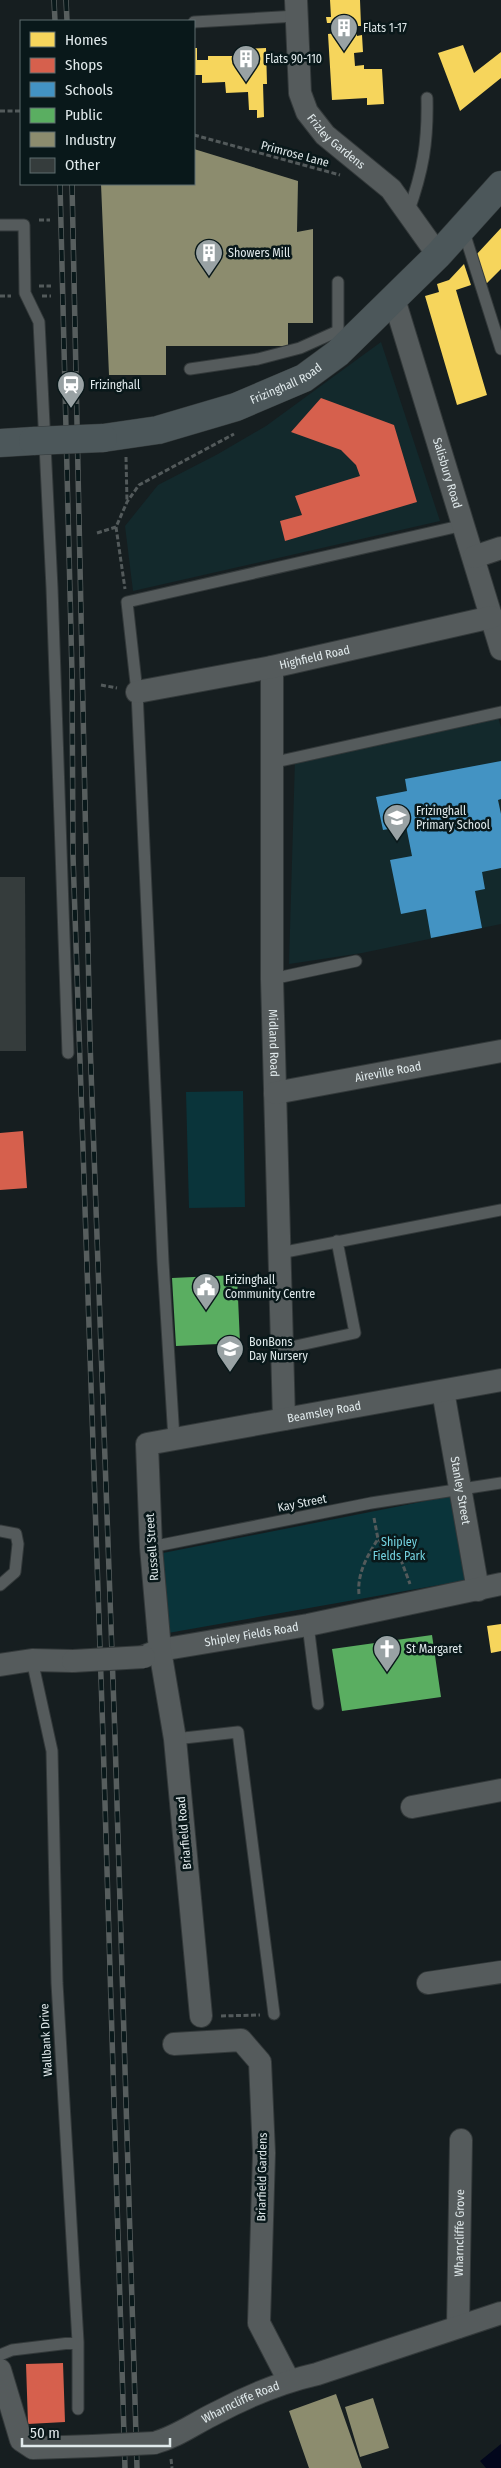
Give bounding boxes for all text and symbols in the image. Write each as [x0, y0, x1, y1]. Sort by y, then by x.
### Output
building icon: Flats 1-17 [329, 13, 359, 52]
legend [20, 20, 195, 185]
place label: Flats 1-17 [363, 21, 407, 35]
text: Homes [65, 31, 107, 49]
building icon: Flats 90-110 [231, 44, 261, 83]
place label: Flats 90-110 [265, 52, 322, 66]
text: Shops [65, 56, 103, 74]
text: Schools [65, 81, 113, 99]
text: Public [65, 106, 103, 124]
street label: Frizley Gardens [304, 111, 368, 172]
text: Industry [65, 131, 116, 149]
street label: Primrose Lane [259, 138, 331, 170]
text: Other [65, 156, 101, 174]
building icon: Showers Mill [194, 238, 224, 277]
place label: Showers Mill [228, 246, 290, 260]
street label: Frizinghall Road [248, 360, 324, 407]
station icon: Frizinghall [56, 370, 86, 409]
place label: Frizinghall [90, 378, 140, 392]
street label: Salisbury Road [430, 436, 465, 510]
street label: Highfield Road [278, 643, 351, 672]
school or university icon: Frizinghall Primary School [382, 803, 412, 842]
place label: Frizinghall Primary School [416, 804, 490, 832]
street label: Midland Road [266, 1009, 282, 1077]
street label: Aireville Road [354, 1059, 422, 1085]
public building icon: Frizinghall Community Centre [191, 1272, 221, 1311]
place label: Frizinghall Community Centre [225, 1273, 315, 1301]
school or university icon: BonBons Day Nursery [215, 1334, 245, 1373]
place label: BonBons Day Nursery [249, 1335, 309, 1363]
street label: Beamsley Road [286, 1398, 362, 1426]
street label: Stanley Street [448, 1455, 473, 1526]
street label: Kay Street [276, 1491, 328, 1515]
street label: Russell Street [143, 1513, 161, 1581]
park label: Shipley Fields Park [373, 1535, 426, 1563]
street label: Shipley Fields Road [203, 1620, 300, 1649]
church icon: St Margaret [372, 1634, 402, 1673]
place label: St Margaret [406, 1642, 462, 1656]
street label: Briarfield Road [174, 1796, 194, 1870]
street label: Wallbank Drive [37, 2003, 55, 2077]
street label: Briarfield Gardens [254, 2132, 270, 2222]
street label: Wharncliffe Grove [452, 2189, 467, 2277]
street label: Wharncliffe Road [199, 2378, 281, 2426]
scale bar [22, 2416, 170, 2448]
text: 50 m [30, 2424, 60, 2442]

